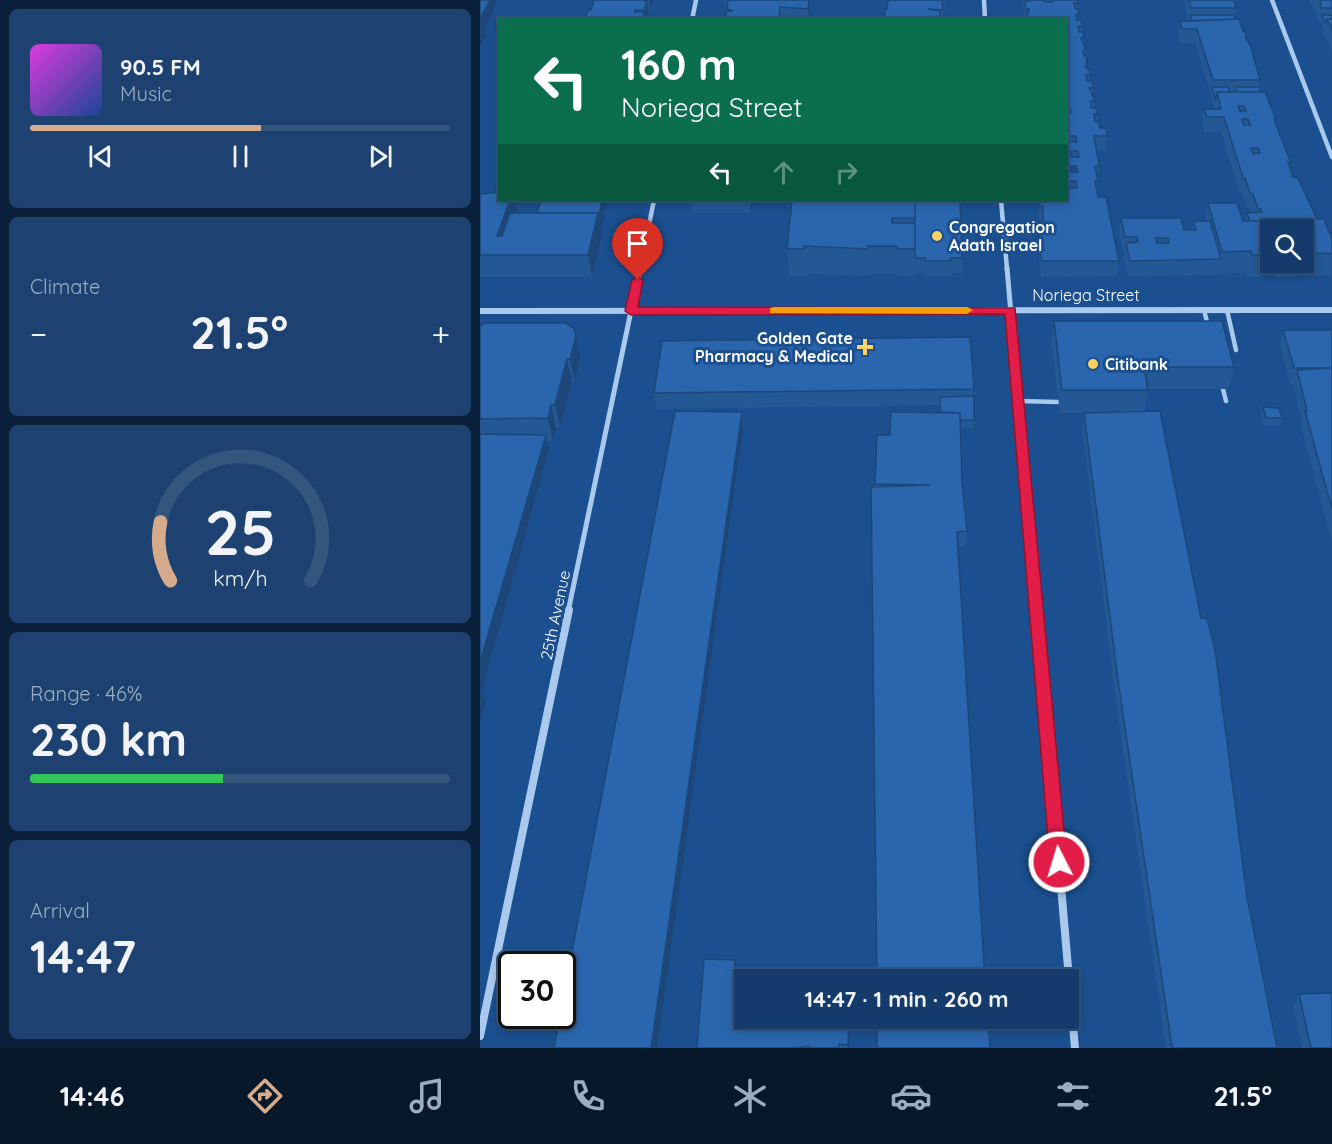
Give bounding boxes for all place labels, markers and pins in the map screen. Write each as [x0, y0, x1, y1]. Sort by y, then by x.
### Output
place label: Congregation Adath Israel [949, 217, 1055, 255]
pin [612, 218, 663, 280]
marker: Congregation Adath Israel [930, 229, 944, 243]
place label: Golden Gate Pharmacy & Medical [695, 328, 853, 366]
marker: Golden Gate Pharmacy & Medical [858, 340, 872, 354]
place label: Citibank [1105, 354, 1168, 374]
marker: Citibank [1086, 357, 1100, 371]

